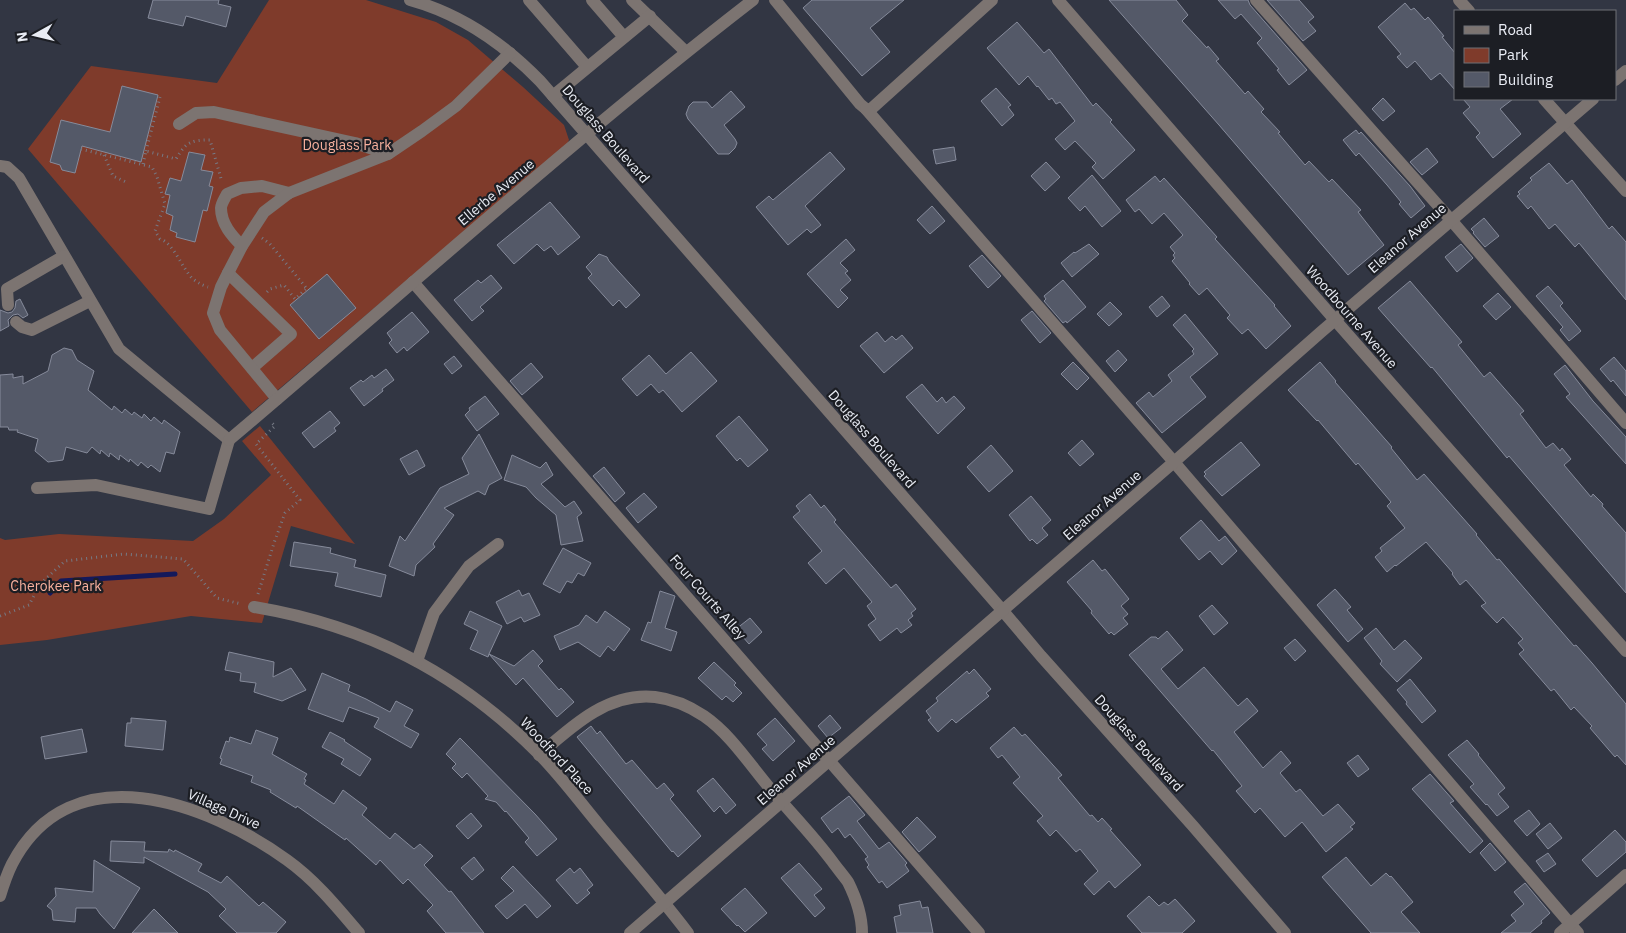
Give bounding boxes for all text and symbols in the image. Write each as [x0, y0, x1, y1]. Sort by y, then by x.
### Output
north arrow [10, 10, 60, 60]
legend [1454, 10, 1616, 100]
text: Road [1498, 20, 1533, 39]
text: N [13, 31, 32, 43]
text: Park [1498, 45, 1528, 64]
text: Building [1498, 70, 1553, 89]
street label: Douglass Boulevard [558, 81, 654, 187]
park label: Douglass Park [302, 136, 392, 154]
street label: Ellerbe Avenue [454, 155, 538, 229]
street label: Eleanor Avenue [1364, 199, 1450, 277]
street label: Woodbourne Avenue [1302, 262, 1402, 372]
street label: Douglass Boulevard [824, 386, 920, 492]
street label: Eleanor Avenue [1059, 466, 1145, 544]
street label: Four Courts Alley [666, 551, 750, 643]
park label: Cherokee Park [10, 577, 102, 595]
street label: Douglass Boulevard [1091, 691, 1187, 795]
street label: Woodford Place [517, 714, 598, 799]
street label: Eleanor Avenue [753, 731, 839, 809]
street label: Village Drive [185, 785, 264, 833]

